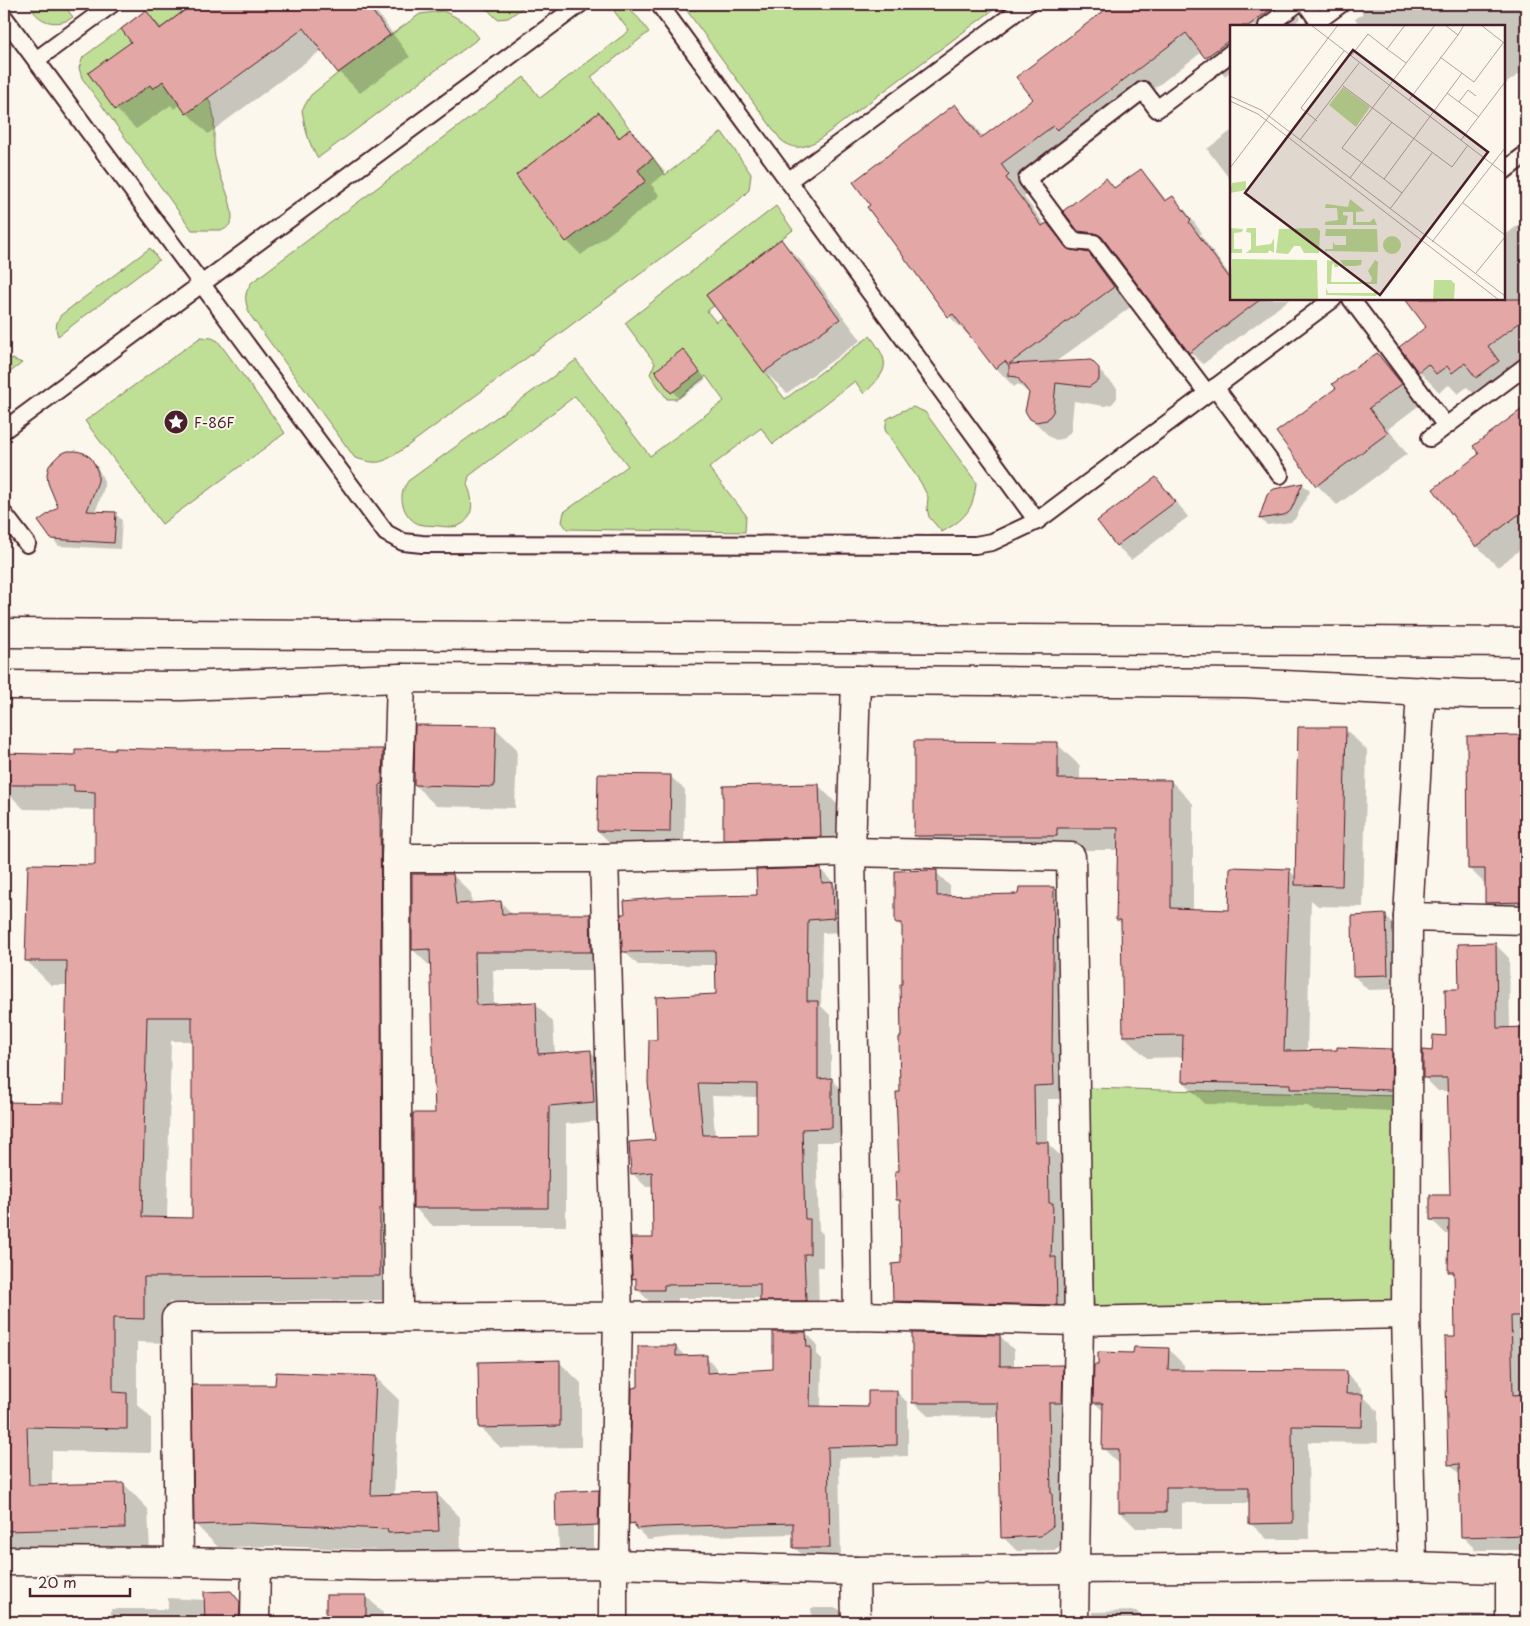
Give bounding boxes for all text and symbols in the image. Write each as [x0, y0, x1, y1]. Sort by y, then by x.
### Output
inset map [1230, 25, 1505, 300]
place icon: F-86F [163, 409, 189, 435]
place label: F-86F [194, 412, 235, 433]
scale bar [30, 1566, 130, 1598]
text: 20 m [38, 1570, 77, 1593]

